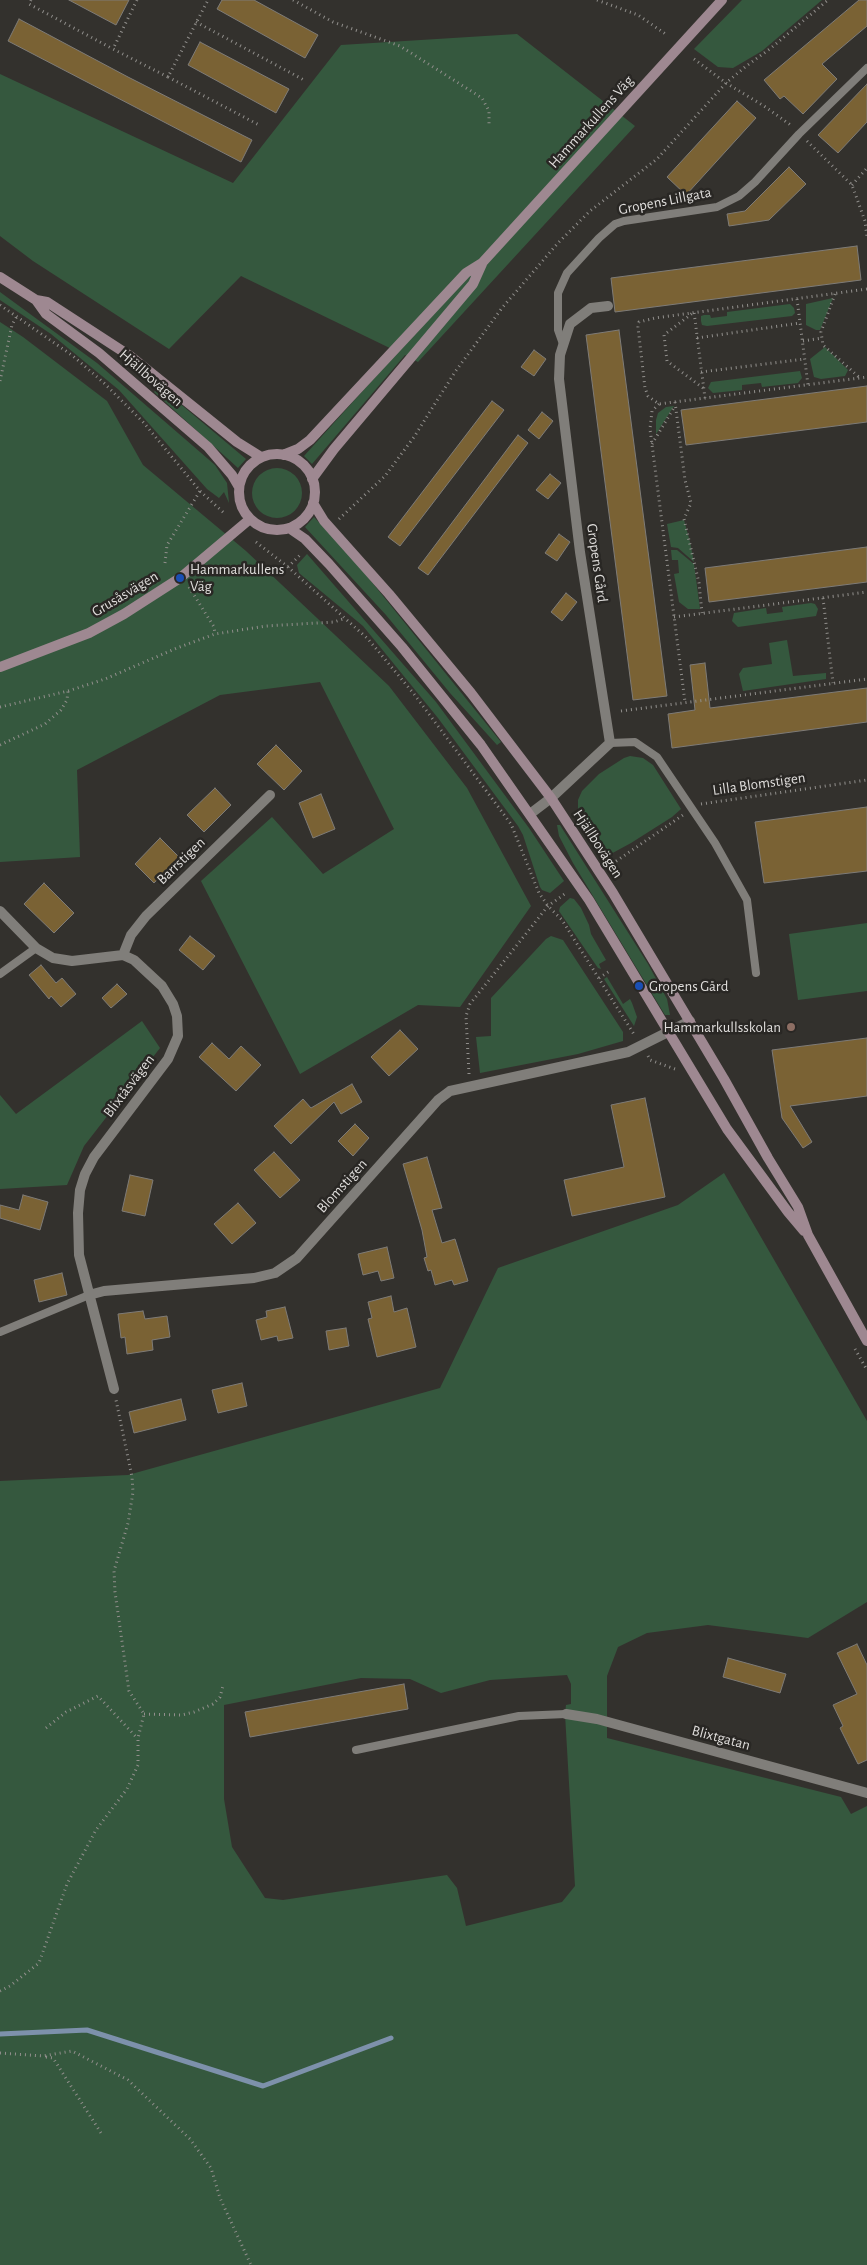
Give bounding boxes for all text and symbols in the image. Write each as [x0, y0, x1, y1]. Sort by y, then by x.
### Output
street label: Hammarkullens Väg [545, 72, 637, 172]
street label: Gropens Lillgata [617, 183, 713, 219]
street label: Hjällbovägen [115, 345, 187, 411]
street label: Gropens Gård [583, 522, 611, 604]
place label: Hammarkullens Väg [190, 560, 284, 595]
street label: Grusåsvägen [89, 567, 161, 621]
marker: Hammarkullens Väg [174, 572, 186, 584]
street label: Lilla Blomstigen [711, 769, 807, 799]
street label: Hjällbovägen [569, 806, 627, 882]
street label: Barrstigen [153, 834, 209, 888]
place label: Gropens Gård [649, 977, 728, 995]
marker: Gropens Gård [633, 980, 645, 992]
place label: Hammarkullsskolan [664, 1018, 781, 1036]
marker: Hammarkullsskolan [785, 1021, 797, 1033]
street label: Blixtåsvägen [99, 1051, 159, 1121]
street label: Blomstigen [313, 1155, 371, 1217]
street label: Blixtgatan [690, 1722, 752, 1754]

